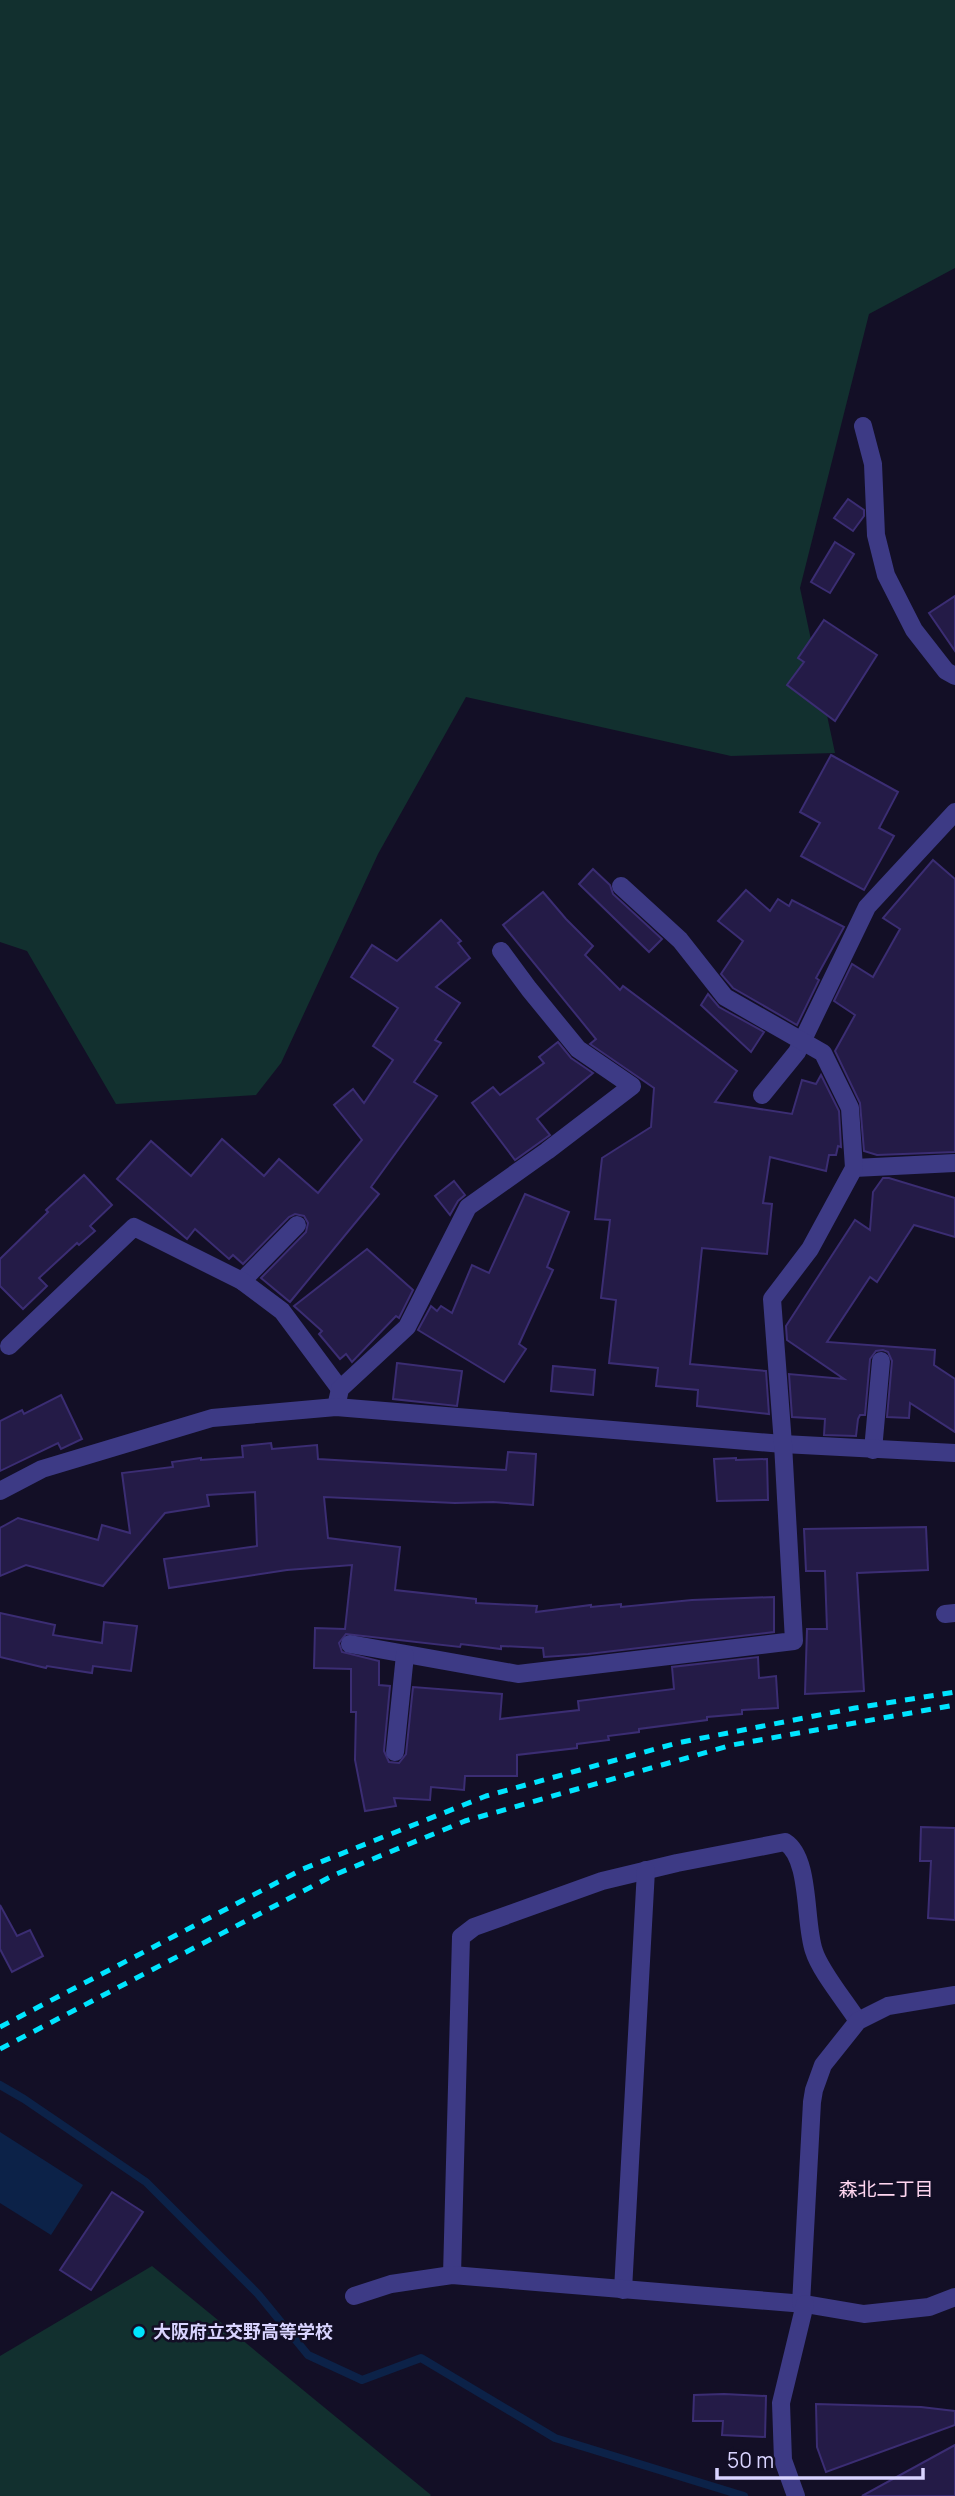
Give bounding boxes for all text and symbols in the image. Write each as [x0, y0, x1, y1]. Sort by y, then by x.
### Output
district label: 森北二丁目 [838, 2176, 934, 2202]
place label: 大阪府立交野高等学校 [153, 2319, 333, 2343]
marker: 大阪府立交野高等学校 [131, 2324, 147, 2340]
scale bar [717, 2436, 923, 2480]
text: 50 m [727, 2446, 774, 2474]

